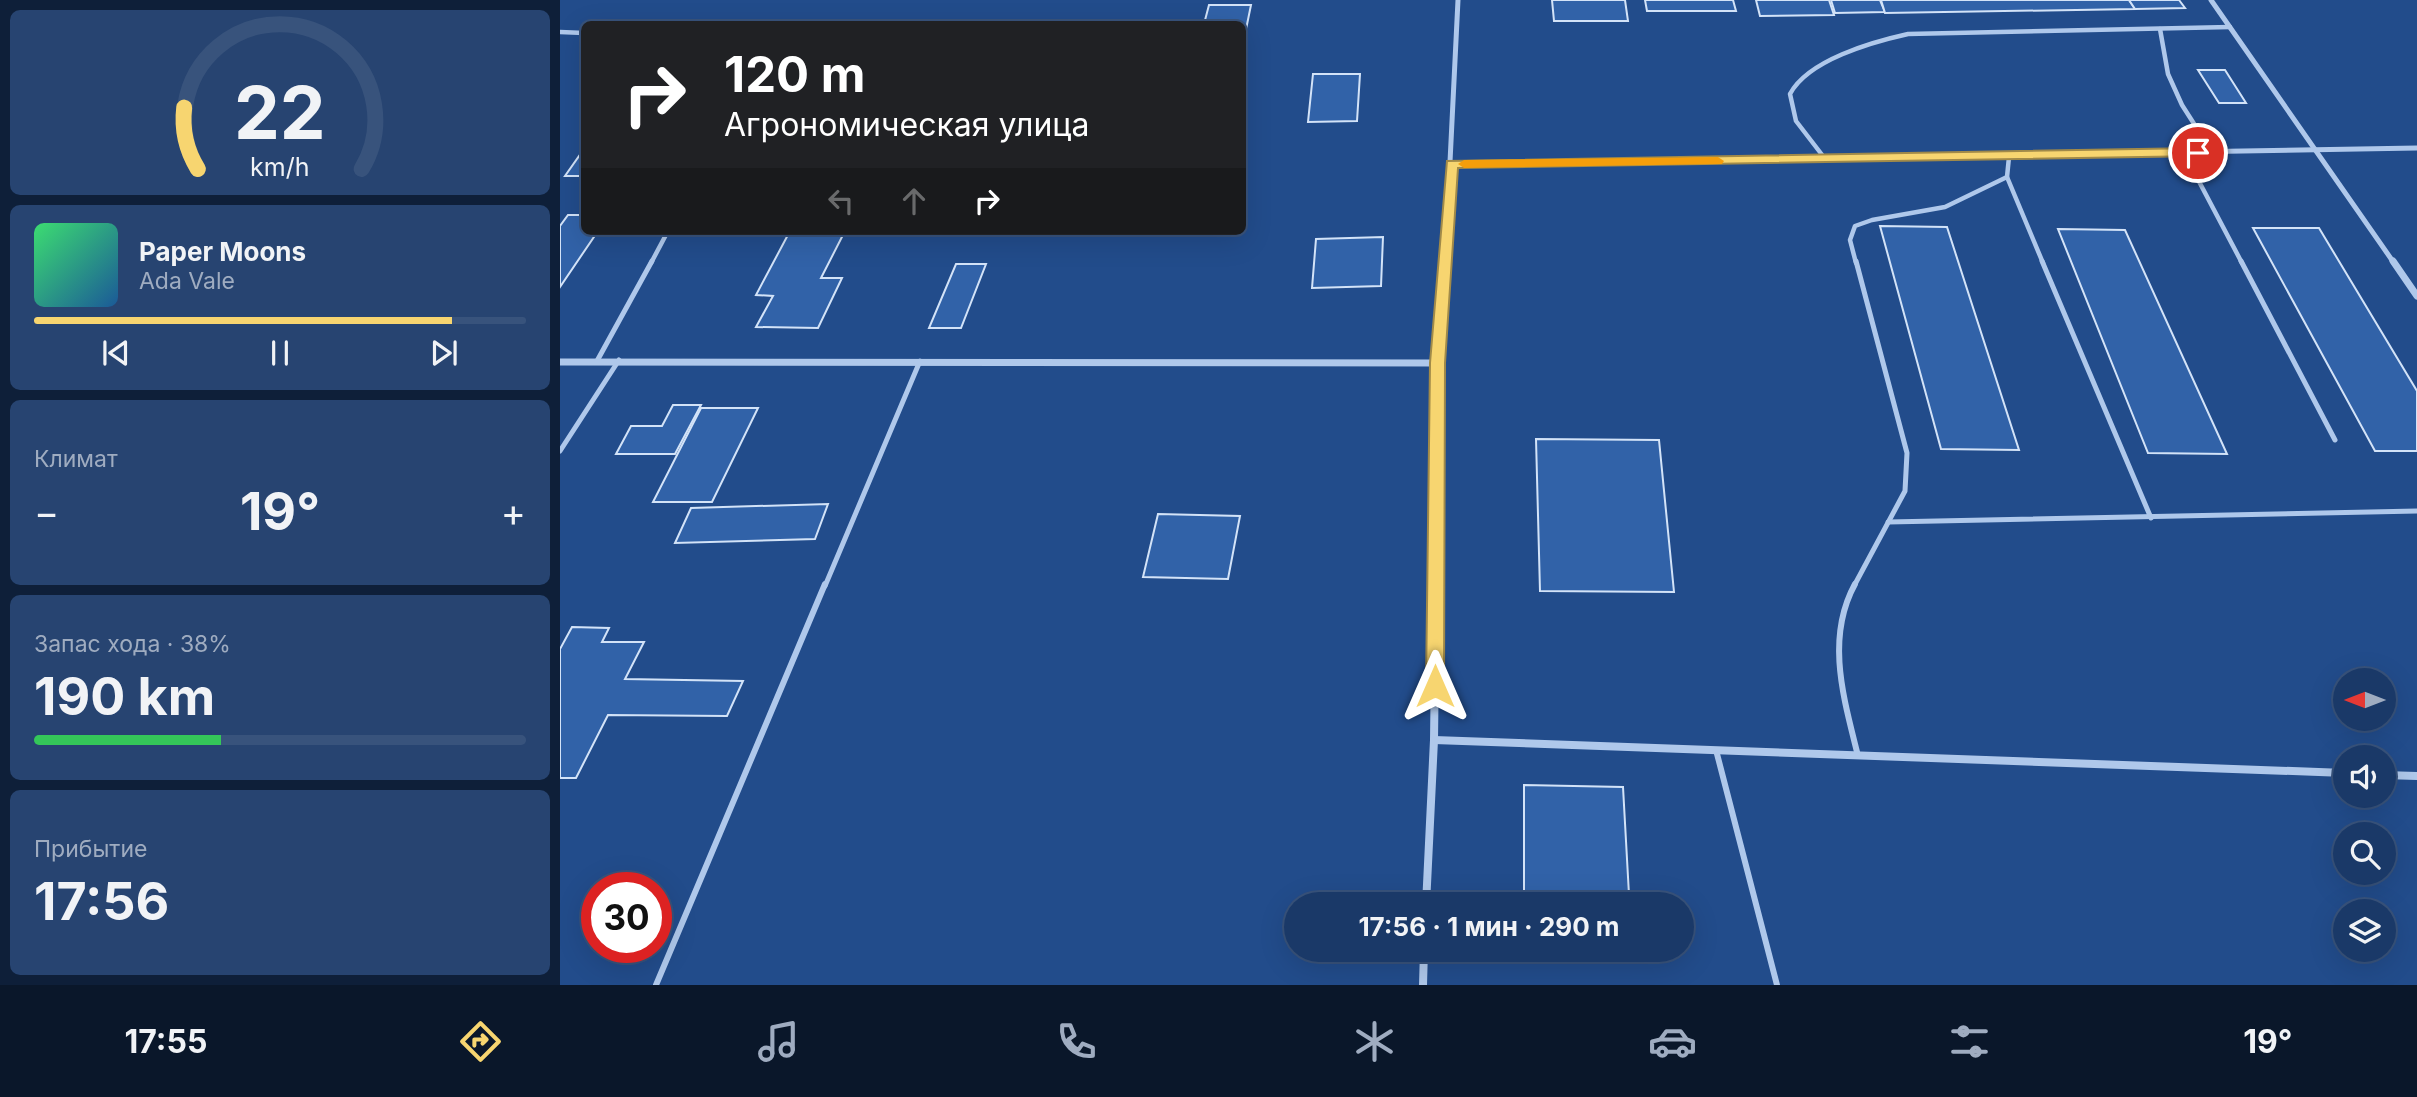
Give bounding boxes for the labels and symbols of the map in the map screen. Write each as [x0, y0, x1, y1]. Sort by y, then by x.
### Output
pin [2168, 123, 2228, 183]
position arrow [1398, 649, 1472, 723]
north arrow [2333, 668, 2396, 732]
speed limit sign: 30 [581, 872, 672, 963]

